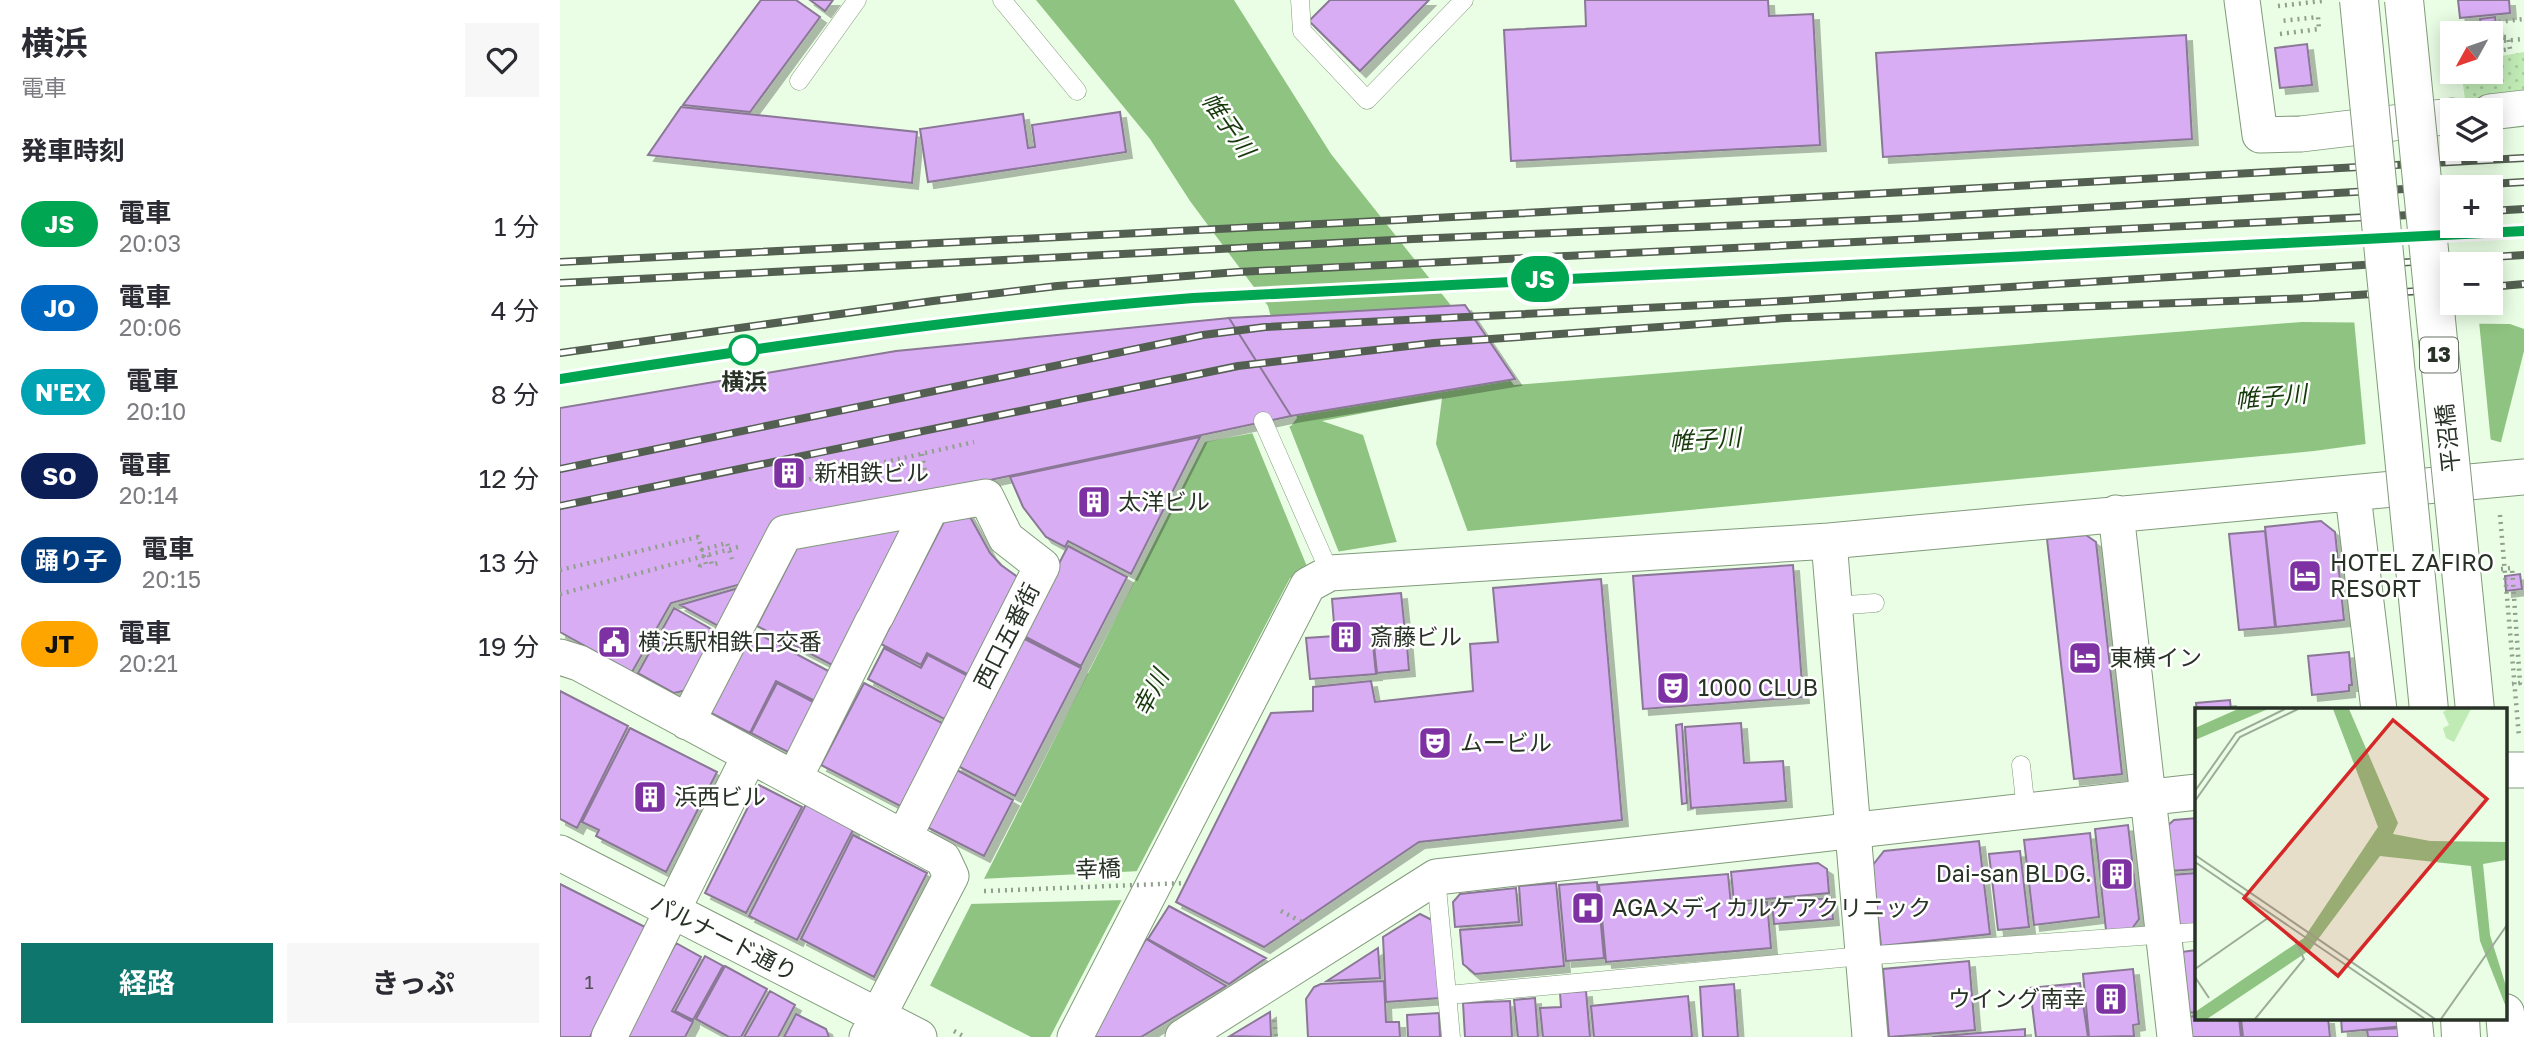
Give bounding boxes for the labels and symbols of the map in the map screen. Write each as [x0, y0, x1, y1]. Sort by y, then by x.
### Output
north arrow [2440, 21, 2502, 84]
water label: 帷子川 [1197, 86, 1263, 164]
line badge: JS [1508, 256, 1572, 302]
marker: 横浜 [729, 335, 759, 365]
road number: 13 [2420, 338, 2458, 372]
place label: 横浜 [721, 367, 767, 395]
water label: 帷子川 [2234, 378, 2311, 413]
street label: 平沼橋 [2429, 402, 2465, 474]
water label: 帷子川 [1668, 421, 1745, 455]
building icon: 新相鉄ビル [770, 454, 808, 492]
place label: 新相鉄ビル [814, 458, 929, 486]
building icon: 太洋ビル [1075, 483, 1113, 521]
place label: 太洋ビル [1118, 487, 1210, 515]
place label: HOTEL ZAFIRO RESORT [2330, 548, 2494, 602]
hotel icon: HOTEL ZAFIRO RESORT [2286, 557, 2324, 595]
street label: 西口五番街 [968, 578, 1045, 693]
building icon: 斎藤ビル [1327, 618, 1365, 656]
place label: 斎藤ビル [1370, 622, 1462, 650]
public building icon: 横浜駅相鉄口交番 [595, 623, 633, 661]
place label: 横浜駅相鉄口交番 [638, 627, 822, 655]
hotel icon: 東横イン [2066, 639, 2104, 677]
place label: 東横イン [2110, 643, 2202, 671]
water label: 幸川 [1126, 662, 1175, 720]
theatre icon: 1000 CLUB [1654, 669, 1692, 707]
place label: 1000 CLUB [1698, 673, 1818, 701]
inset map [2195, 708, 2506, 1020]
theatre icon: ムービル [1416, 724, 1454, 762]
place label: ムービル [1460, 728, 1552, 756]
building icon: 浜西ビル [631, 778, 669, 816]
place label: 浜西ビル [674, 782, 766, 810]
street label: 幸橋 [1074, 853, 1121, 883]
building icon: Dai-san BLDG. [2098, 855, 2136, 893]
place label: Dai-san BLDG. [1936, 859, 2092, 887]
street label: パルナード通り [646, 888, 803, 986]
hospital icon: AGAメディカルケアクリニック [1569, 889, 1607, 927]
place label: AGAメディカルケアクリニック [1612, 893, 1931, 921]
house number: 1 [584, 970, 594, 993]
building icon: ウイング南幸 [2092, 980, 2130, 1018]
place label: ウイング南幸 [1948, 984, 2086, 1012]

